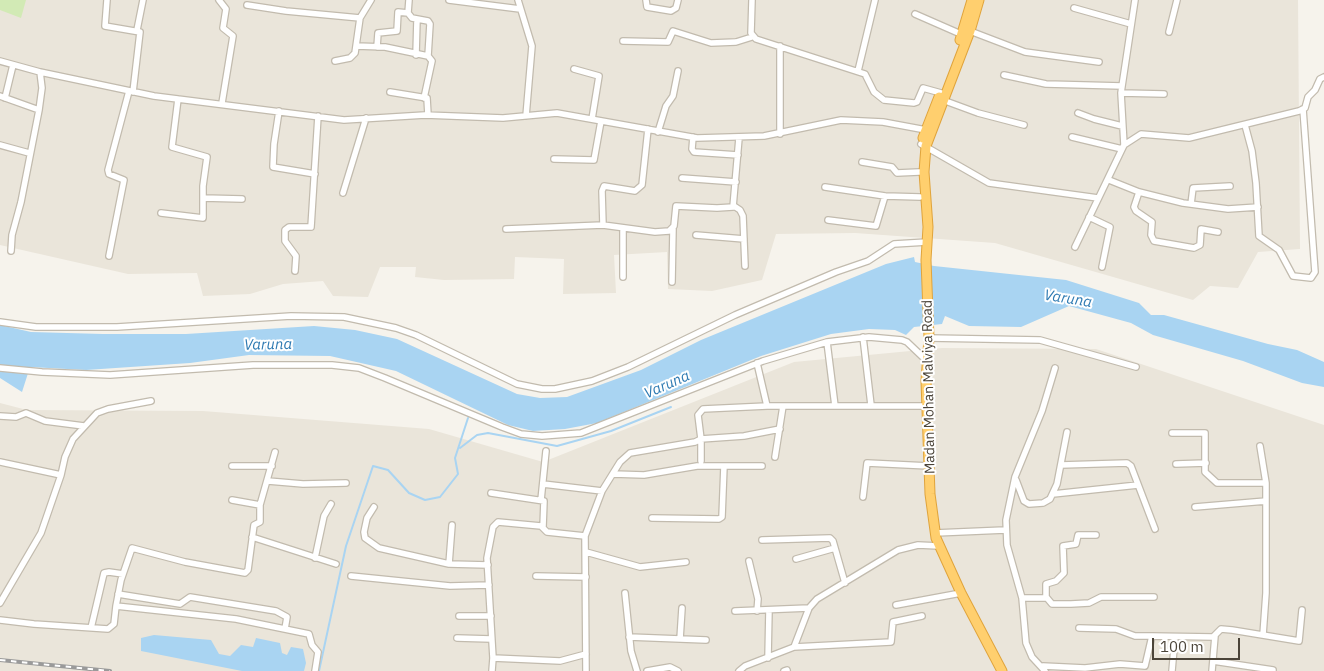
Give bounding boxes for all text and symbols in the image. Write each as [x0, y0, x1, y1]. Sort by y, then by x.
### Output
water label: Varuna [1043, 286, 1093, 312]
street label: Madan Mohan Malviya Road [919, 300, 939, 474]
water label: Varuna [244, 336, 292, 354]
water label: Varuna [641, 367, 693, 403]
scale bar [1154, 628, 1242, 660]
text: 100 m [1160, 637, 1204, 656]

